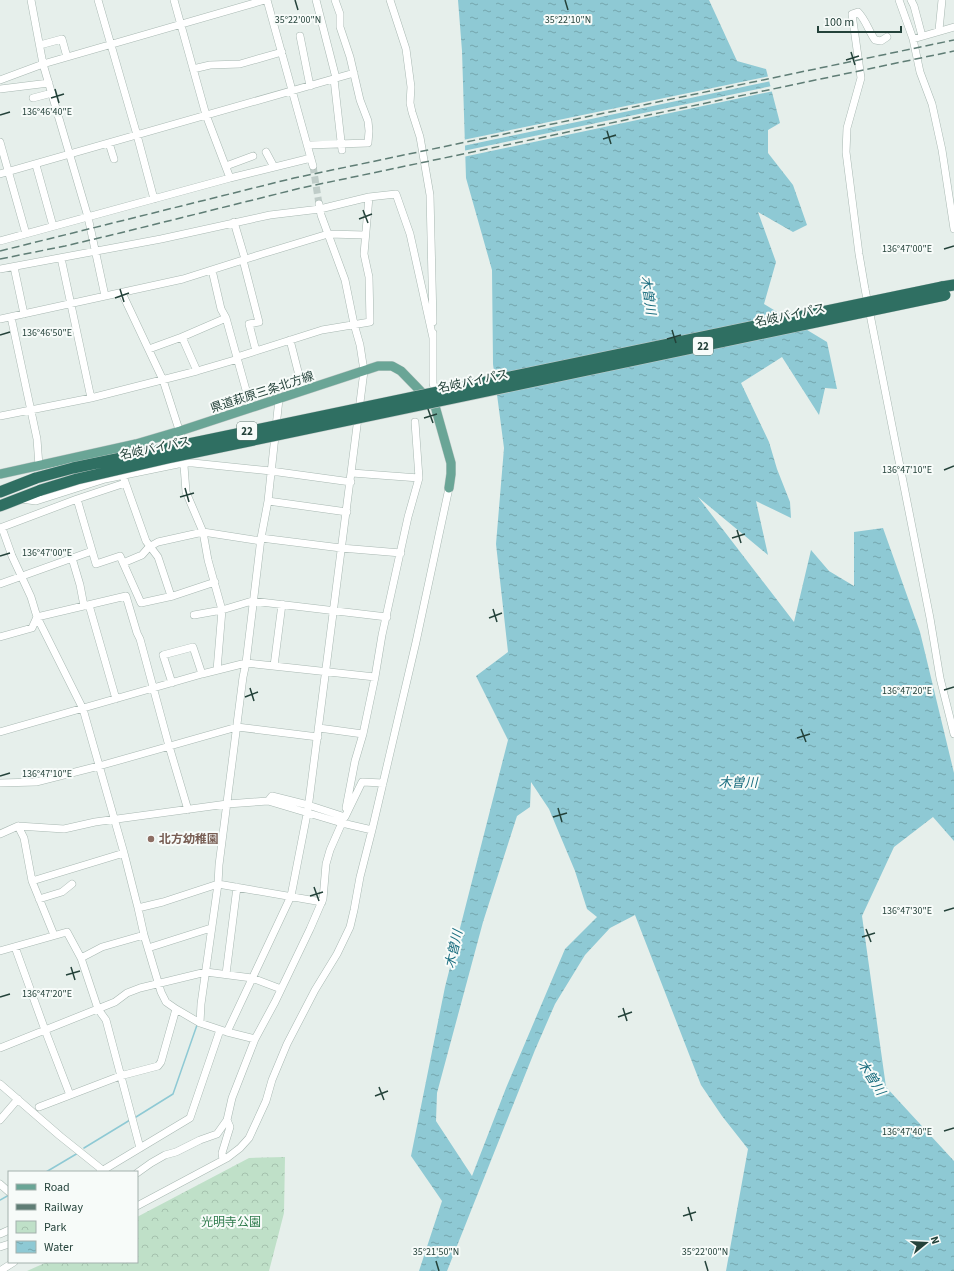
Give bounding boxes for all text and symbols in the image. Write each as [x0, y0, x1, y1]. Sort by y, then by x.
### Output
scale bar [818, 8, 901, 34]
text: 35°22'00"N [275, 13, 321, 27]
text: 35°22'10"N [545, 13, 591, 27]
text: 100 m [824, 14, 854, 31]
text: 136°46'40"E [22, 105, 72, 119]
text: 136°47'00"E [882, 242, 932, 256]
water label: 木曽川 [636, 275, 660, 318]
street label: 名岐バイパス [753, 300, 827, 331]
text: 136°46'50"E [22, 326, 72, 340]
road number: 22 [693, 337, 713, 355]
street label: 名岐バイパス [436, 366, 510, 397]
street label: 県道萩原三条北方線 [208, 368, 316, 417]
road number: 22 [237, 422, 257, 440]
street label: 名岐バイパス [118, 433, 192, 464]
text: 136°47'10"E [882, 463, 932, 477]
text: 136°47'00"E [22, 546, 72, 560]
text: 136°47'20"E [882, 684, 932, 698]
text: 136°47'10"E [22, 767, 72, 781]
water label: 木曽川 [718, 774, 759, 792]
place label: 北方幼稚園 [159, 831, 219, 848]
marker: 北方幼稚園 [146, 834, 156, 844]
text: 136°47'30"E [882, 904, 932, 918]
water label: 木曽川 [441, 926, 468, 970]
text: 136°47'20"E [22, 987, 72, 1001]
water label: 木曽川 [853, 1056, 890, 1100]
text: 136°47'40"E [882, 1125, 932, 1139]
legend [8, 1171, 138, 1263]
text: Road [44, 1179, 70, 1196]
text: Railway [44, 1199, 83, 1216]
park label: 光明寺公園 [201, 1214, 261, 1231]
text: Park [44, 1219, 66, 1236]
north arrow [906, 1223, 946, 1263]
text: N [927, 1234, 943, 1246]
text: Water [44, 1239, 74, 1256]
text: 35°21'50"N [413, 1245, 459, 1259]
text: 35°22'00"N [682, 1245, 728, 1259]

